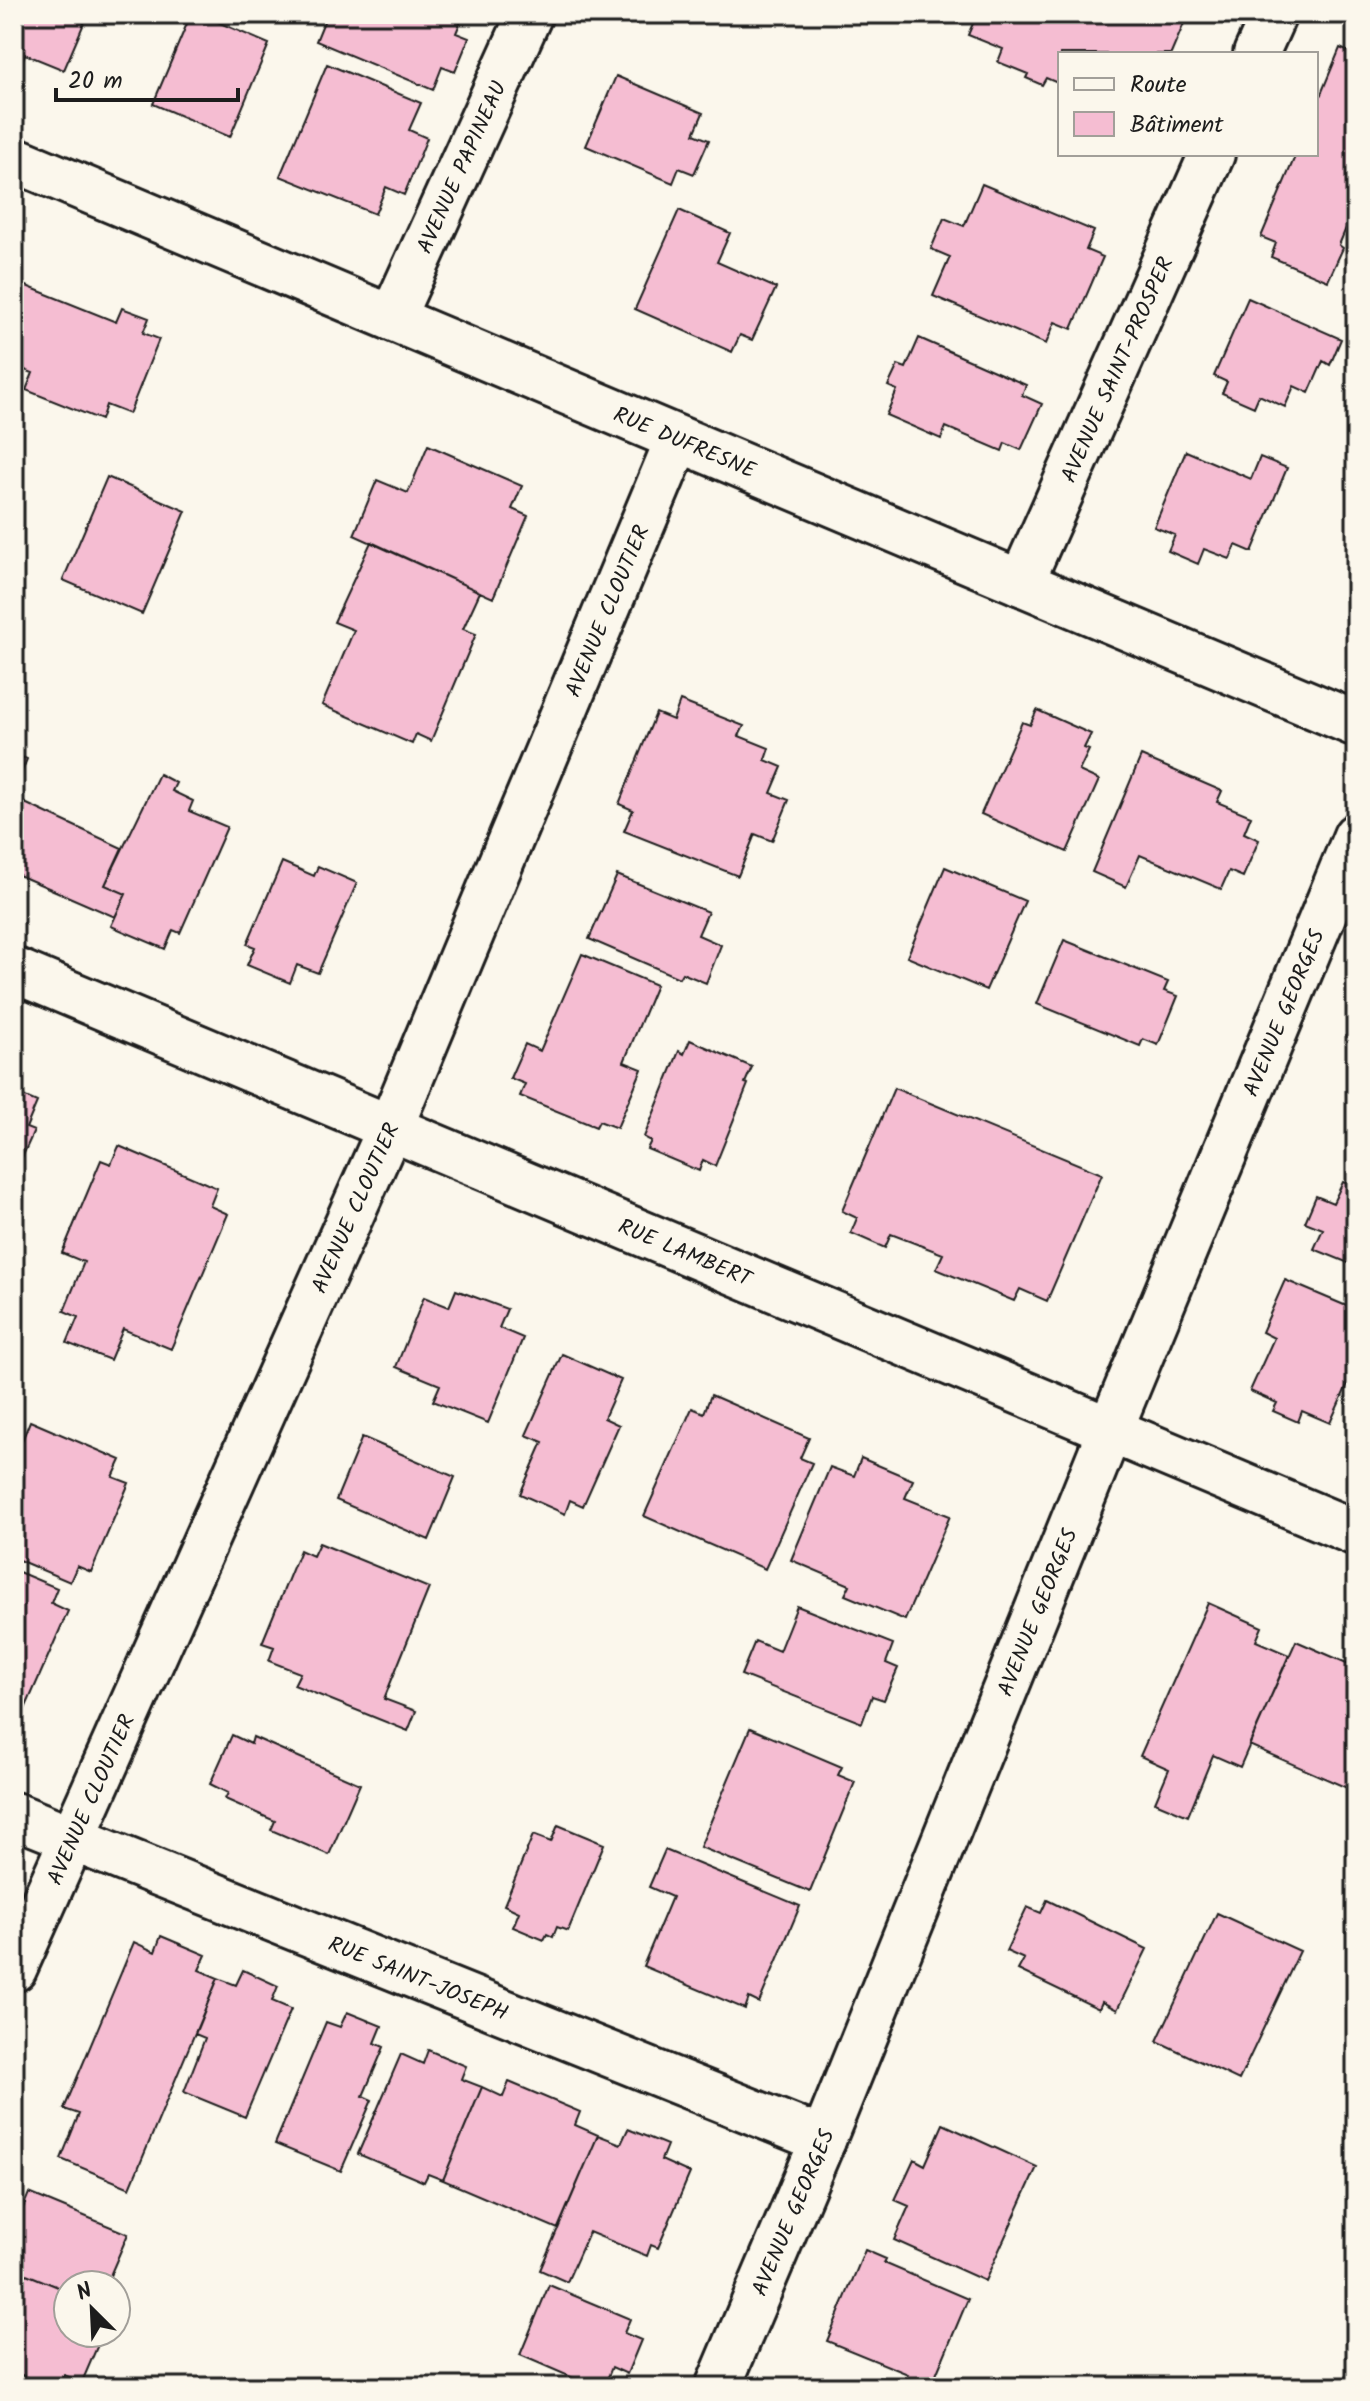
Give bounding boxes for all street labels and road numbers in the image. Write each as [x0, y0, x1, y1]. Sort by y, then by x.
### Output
street label: AVENUE PAPINEAU [408, 76, 517, 260]
street label: AVENUE SAINT-PROSPER [1053, 251, 1184, 489]
street label: RUE DUFRESNE [607, 398, 762, 490]
street label: AVENUE CLOUTIER [557, 520, 660, 703]
street label: AVENUE GEORGES [1235, 924, 1336, 1103]
street label: AVENUE CLOUTIER [303, 1117, 410, 1300]
street label: RUE LAMBERT [612, 1210, 759, 1298]
street label: AVENUE GEORGES [989, 1523, 1089, 1702]
street label: AVENUE CLOUTIER [39, 1709, 146, 1891]
street label: RUE SAINT-JOSEPH [322, 1928, 513, 2032]
street label: AVENUE GEORGES [744, 2124, 846, 2302]

